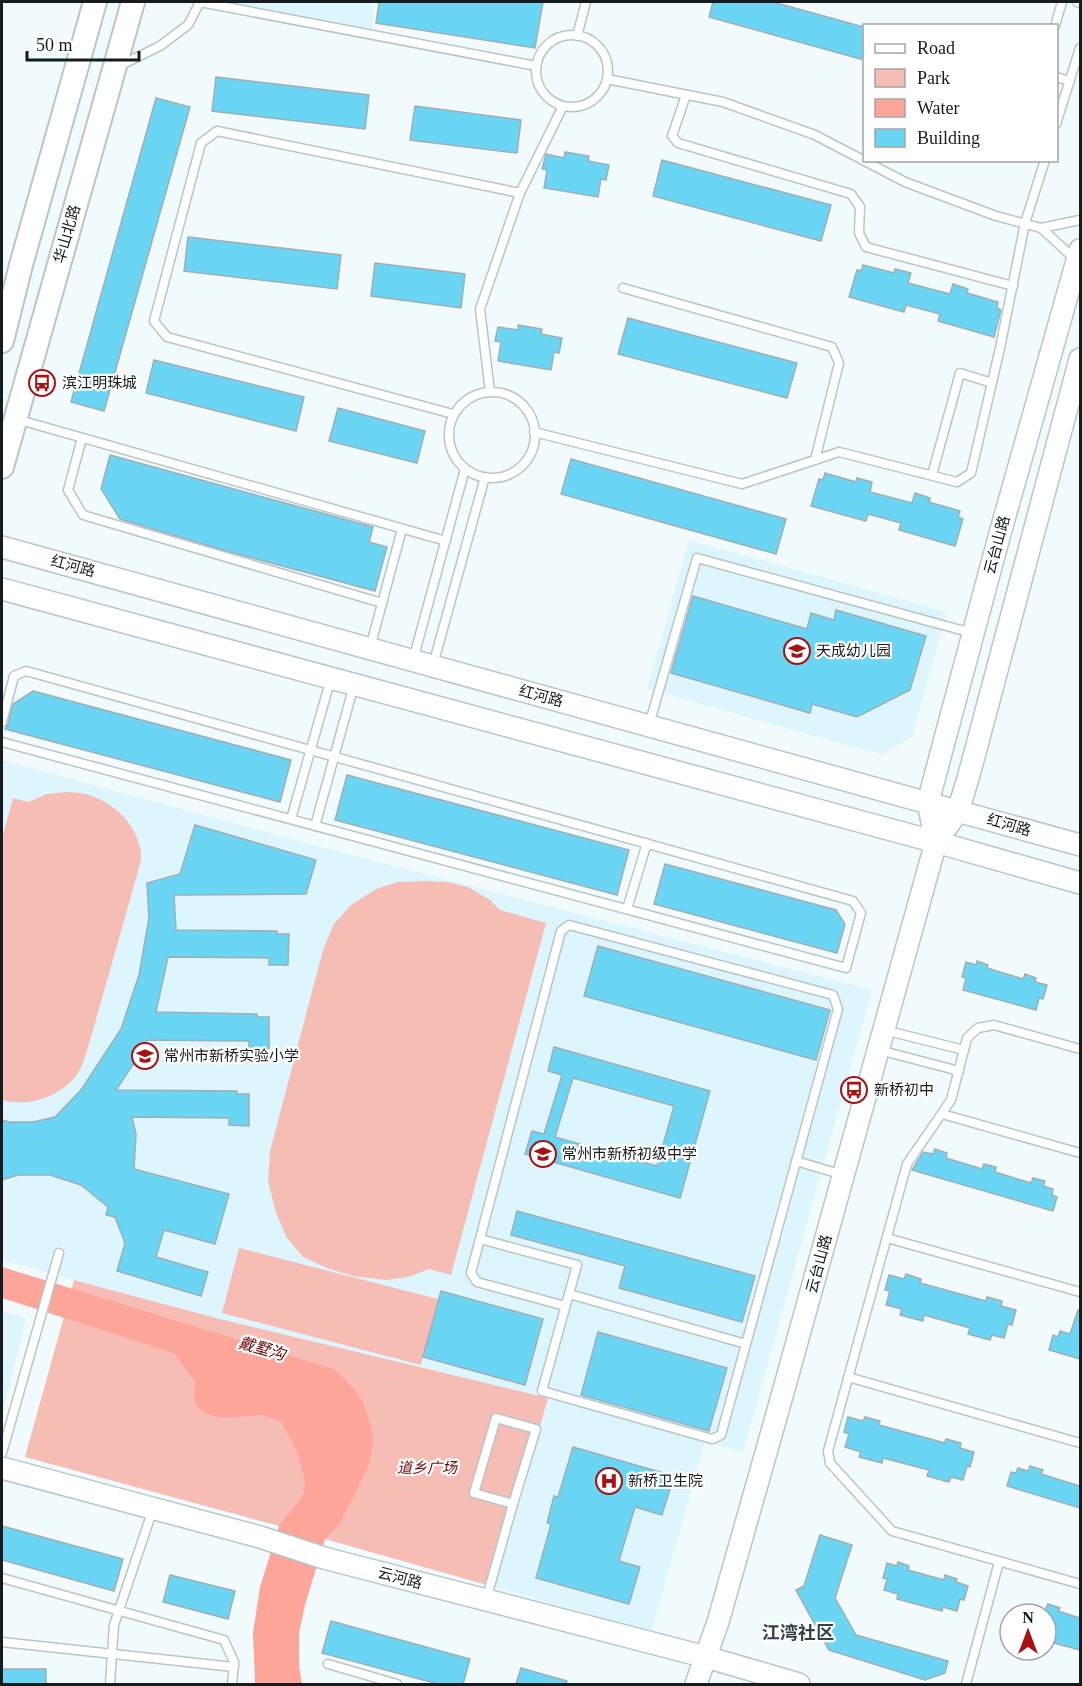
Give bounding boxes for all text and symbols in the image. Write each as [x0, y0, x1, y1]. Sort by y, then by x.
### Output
scale bar [27, 24, 140, 62]
legend [863, 24, 1058, 162]
text: 50 m [36, 35, 73, 55]
text: Road [917, 38, 955, 58]
text: Park [917, 68, 950, 88]
text: Water [917, 98, 960, 118]
text: Building [917, 128, 980, 148]
street label: 华山北路 [50, 203, 83, 265]
bus stop icon: 滨江明珠城 [27, 368, 57, 398]
place label: 滨江明珠城 [62, 375, 137, 391]
street label: 云台山路 [982, 514, 1012, 576]
street label: 红河路 [49, 552, 97, 580]
school or university icon: 天成幼儿园 [782, 636, 812, 666]
place label: 天成幼儿园 [816, 643, 891, 659]
street label: 红河路 [517, 682, 565, 710]
street label: 红河路 [985, 811, 1033, 839]
school or university icon: 常州市新桥实验小学 [130, 1041, 160, 1071]
place label: 常州市新桥实验小学 [164, 1047, 299, 1064]
bus stop icon: 新桥初中 [839, 1075, 869, 1105]
place label: 新桥初中 [874, 1082, 934, 1098]
school or university icon: 常州市新桥初级中学 [528, 1139, 558, 1169]
place label: 常州市新桥初级中学 [562, 1145, 697, 1162]
street label: 云台山路 [804, 1233, 834, 1295]
water label: 戴墅沟 [236, 1334, 289, 1364]
park label: 道乡广场 [397, 1460, 459, 1476]
hospital icon: 新桥卫生院 [594, 1466, 624, 1496]
place label: 新桥卫生院 [628, 1473, 703, 1489]
street label: 云河路 [376, 1564, 424, 1592]
north arrow [998, 1602, 1058, 1662]
text: N [1022, 1609, 1034, 1626]
district label: 江湾社区 [762, 1623, 834, 1643]

